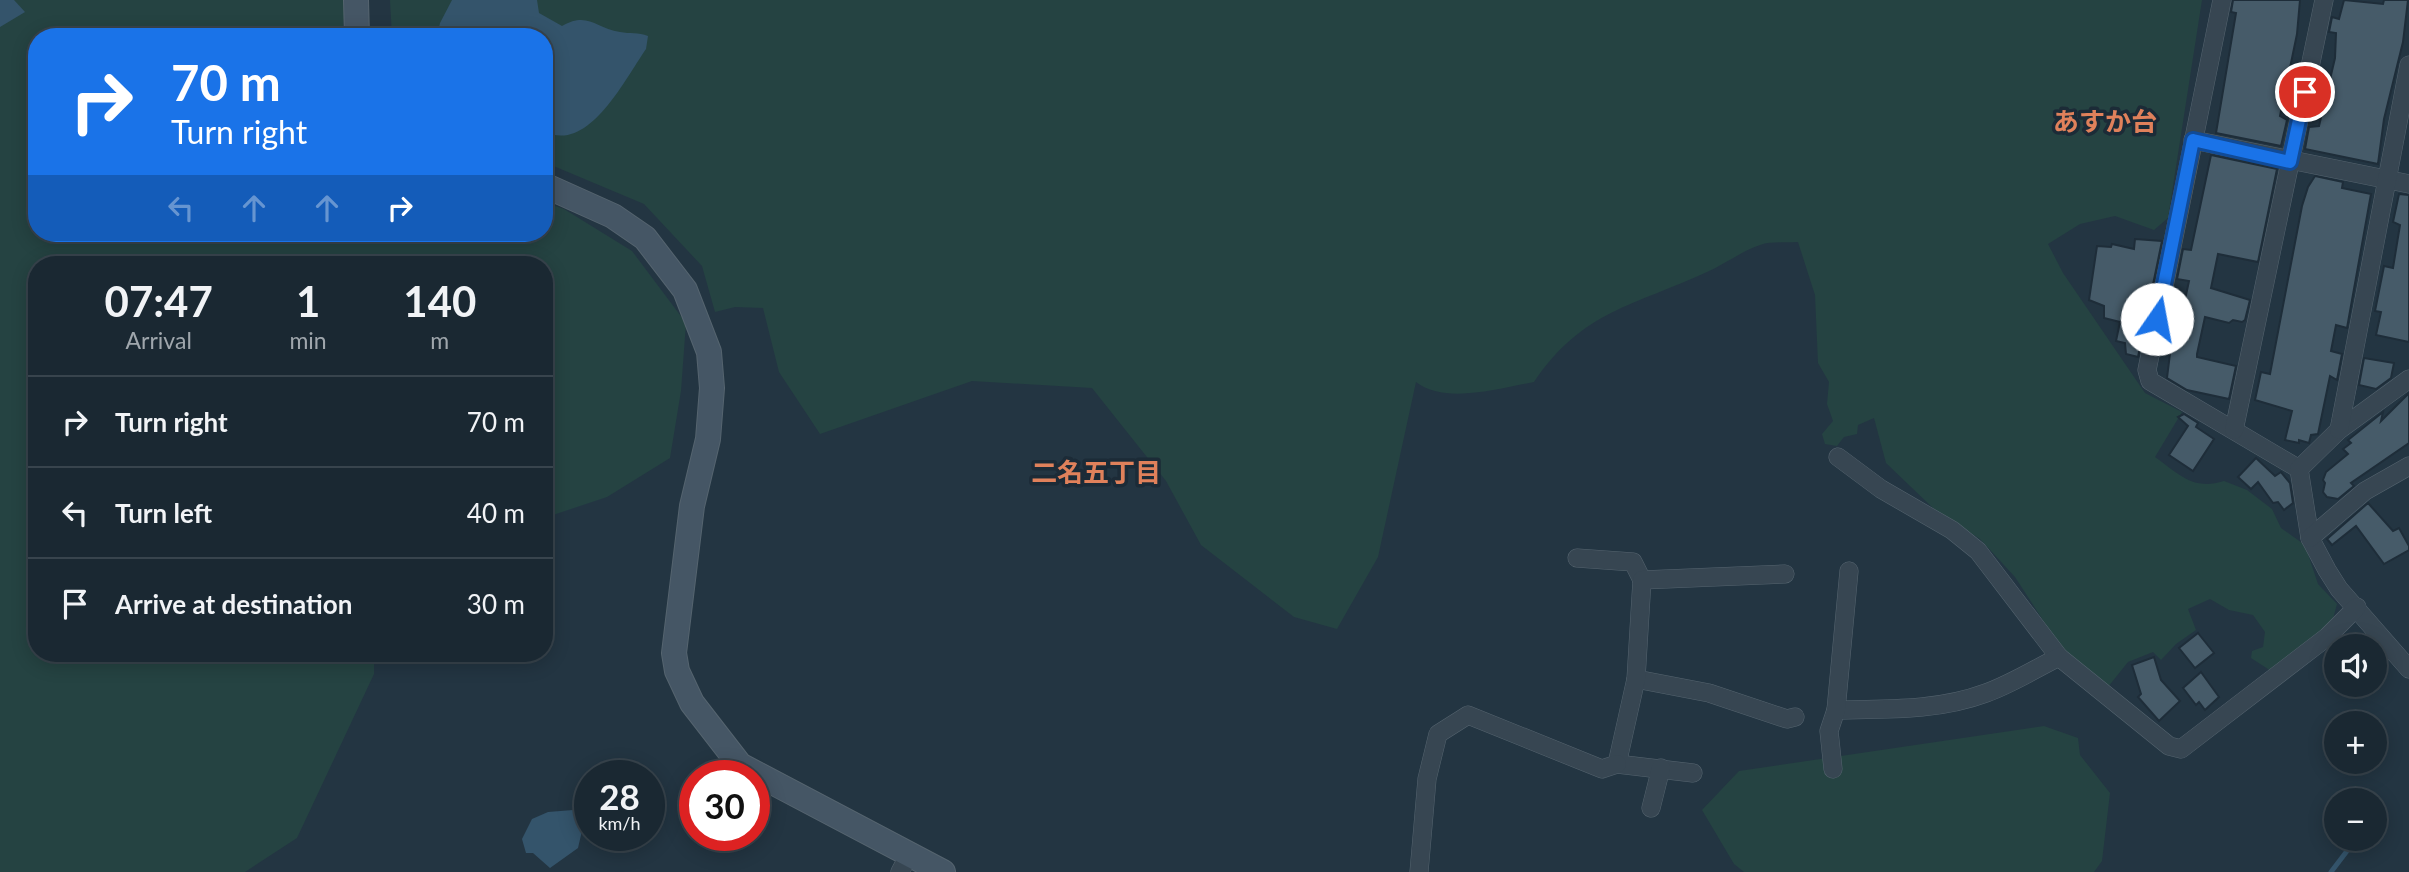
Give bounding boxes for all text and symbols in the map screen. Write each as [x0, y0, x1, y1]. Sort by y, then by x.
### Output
text: 70 m [171, 53, 281, 111]
icon: right [56, 56, 147, 147]
pin [2275, 62, 2335, 122]
icon: arrive [2286, 73, 2324, 111]
district label: あすか台 [2053, 105, 2157, 137]
text: Turn right [171, 112, 307, 151]
icon: left [162, 189, 200, 227]
icon: ahead [235, 189, 273, 227]
icon: ahead [308, 189, 346, 227]
icon: right [381, 189, 419, 227]
text: 07:47 [105, 276, 213, 326]
text: 1 [296, 276, 320, 326]
text: 140 [403, 276, 476, 326]
position arrow [2120, 282, 2194, 356]
text: Arrival [126, 326, 192, 354]
text: min [289, 326, 327, 354]
text: m [430, 326, 449, 354]
icon: right [56, 403, 94, 441]
text: Turn right [115, 406, 228, 438]
text: 70 m [467, 406, 525, 438]
district label: 二名五丁目 [1031, 456, 1161, 488]
icon: left [56, 494, 94, 532]
text: Turn left [115, 497, 212, 529]
text: 40 m [467, 497, 525, 529]
icon: arrive [56, 585, 94, 623]
text: Arrive at destination [115, 588, 352, 620]
text: 30 m [467, 588, 525, 620]
map controls [2324, 634, 2387, 851]
button: sound [2324, 634, 2387, 697]
button: + [2324, 711, 2387, 774]
speed limit sign: 30 [679, 760, 770, 851]
text: 28 [599, 775, 640, 817]
button: − [2324, 788, 2387, 851]
text: km/h [598, 812, 641, 834]

